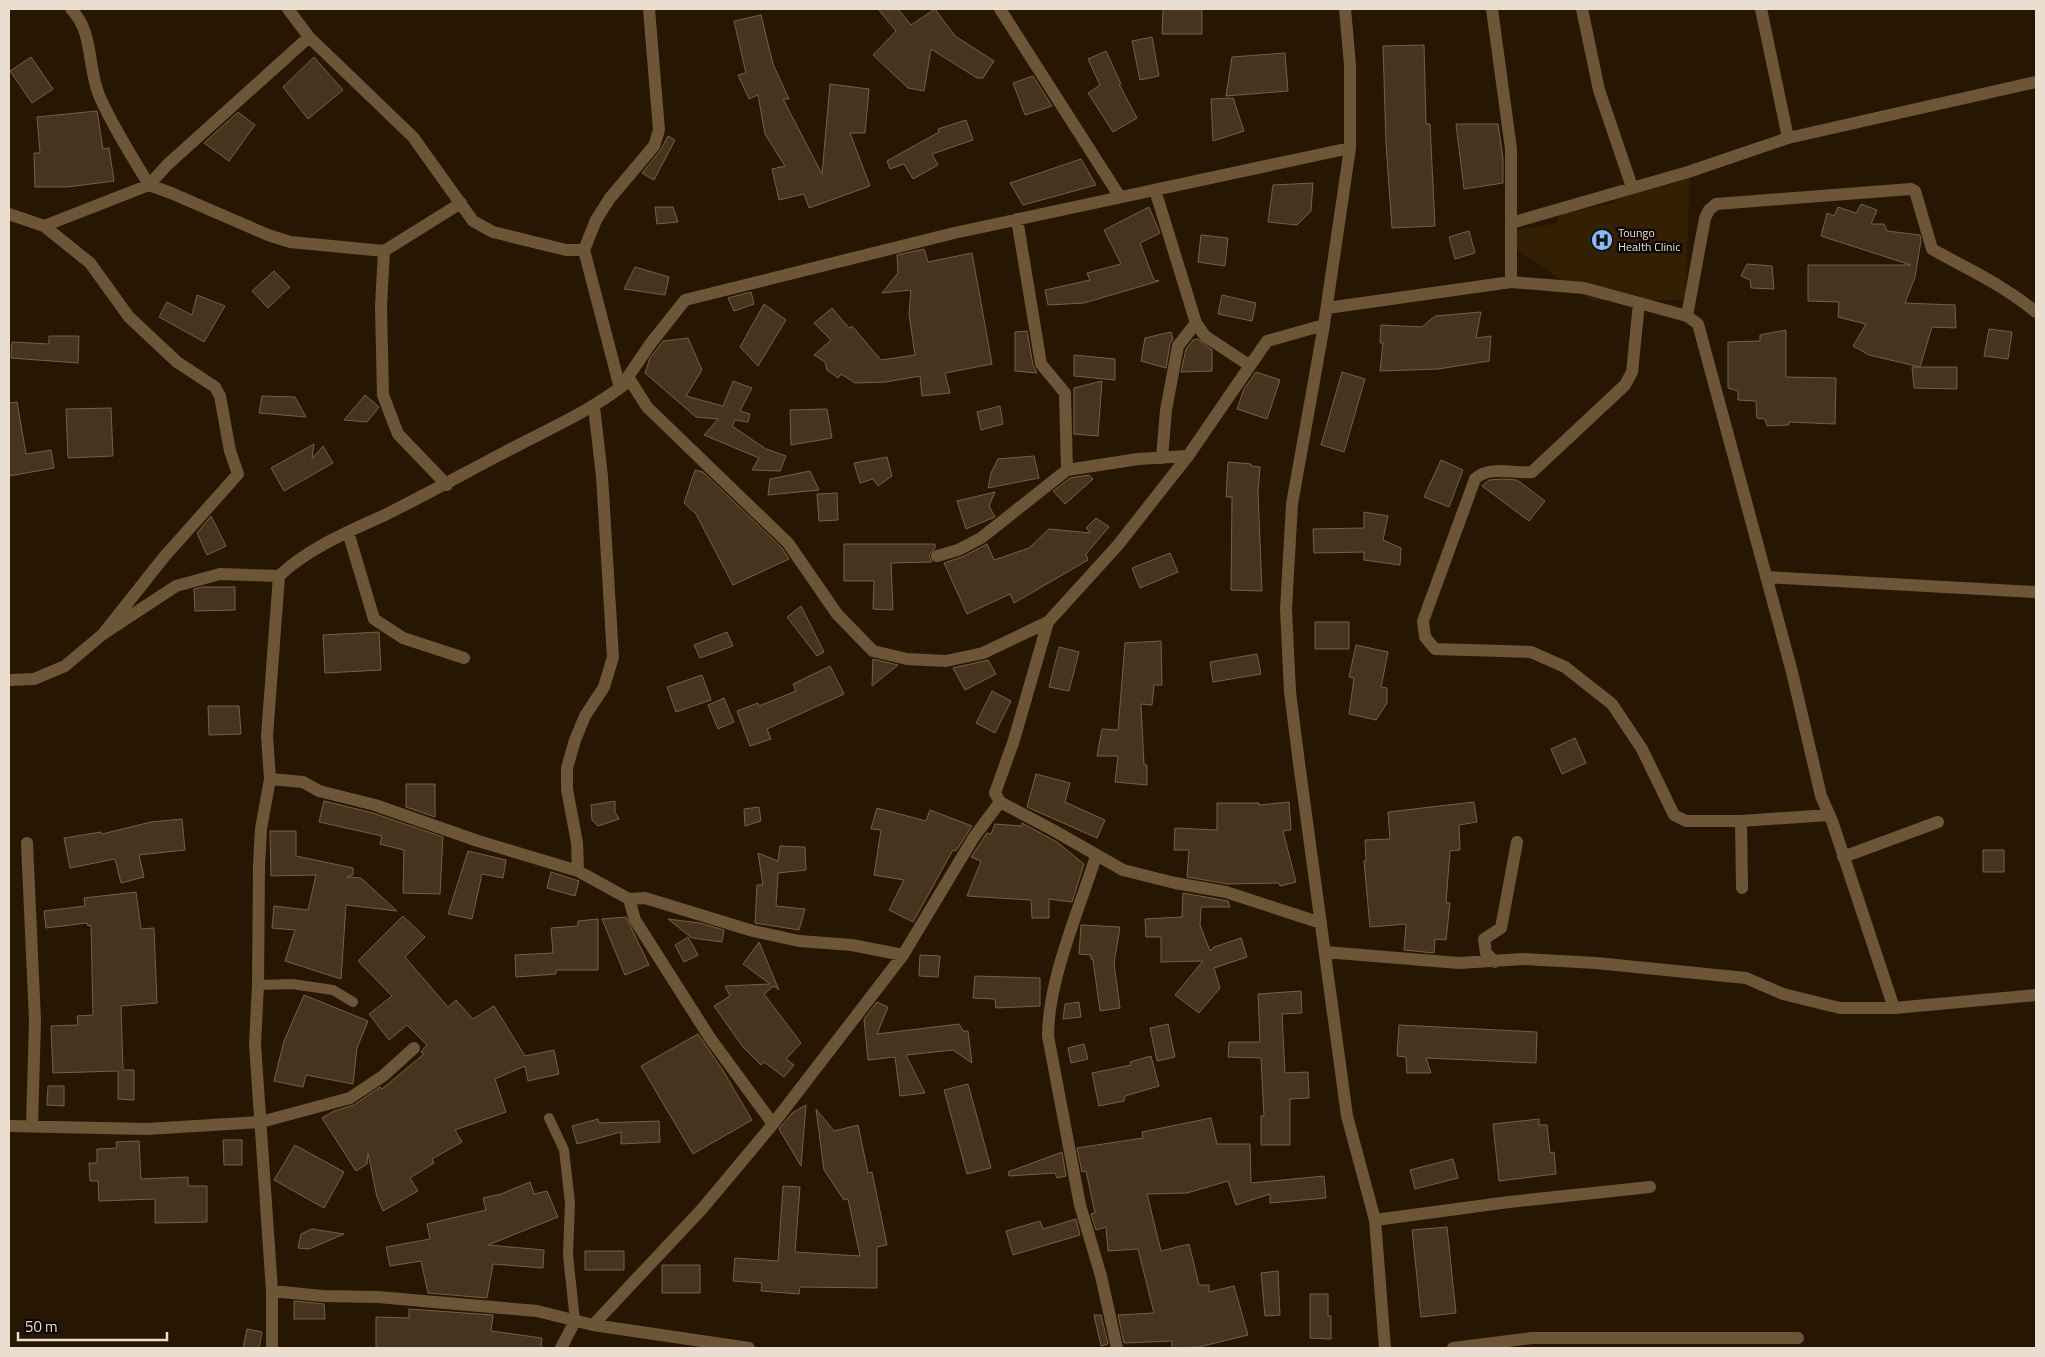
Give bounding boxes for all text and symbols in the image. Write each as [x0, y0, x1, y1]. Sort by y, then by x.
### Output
place label: Toungo Health Clinic [1618, 223, 1680, 256]
hospital icon: Toungo Health Clinic [1590, 228, 1614, 252]
scale bar [18, 1310, 166, 1342]
text: 50 m [25, 1315, 58, 1338]

